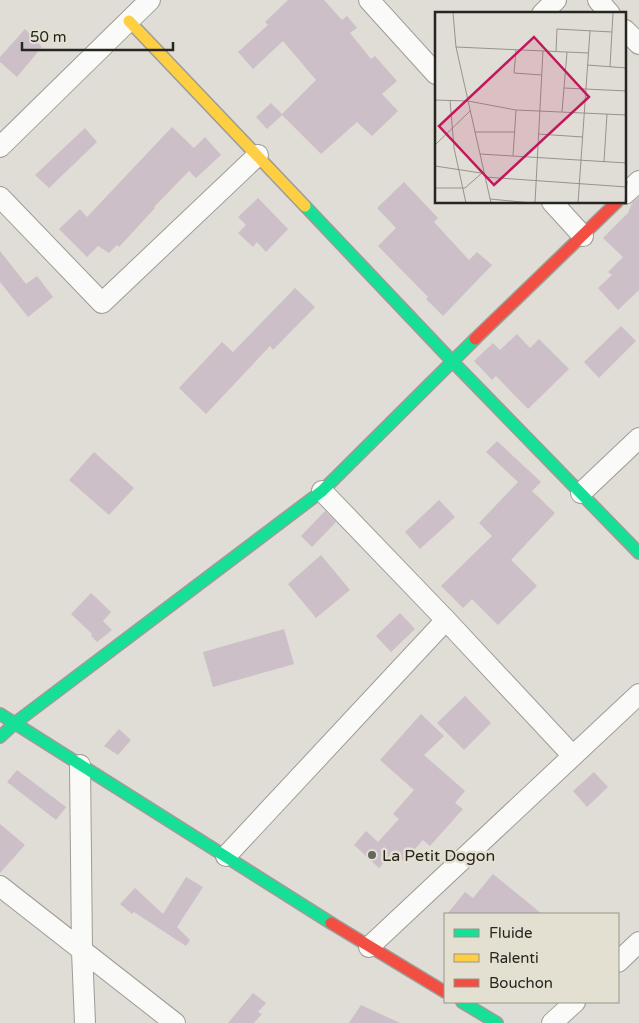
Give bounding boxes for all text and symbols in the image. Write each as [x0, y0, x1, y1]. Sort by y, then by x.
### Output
inset map [435, 12, 626, 204]
scale bar [22, 20, 174, 52]
text: 50 m [30, 28, 67, 46]
place label: La Petit Dogon [382, 846, 495, 866]
marker: La Petit Dogon [366, 849, 378, 861]
legend [444, 913, 619, 1003]
text: Fluide [489, 924, 533, 942]
text: Ralenti [489, 949, 539, 967]
text: Bouchon [489, 974, 553, 992]

